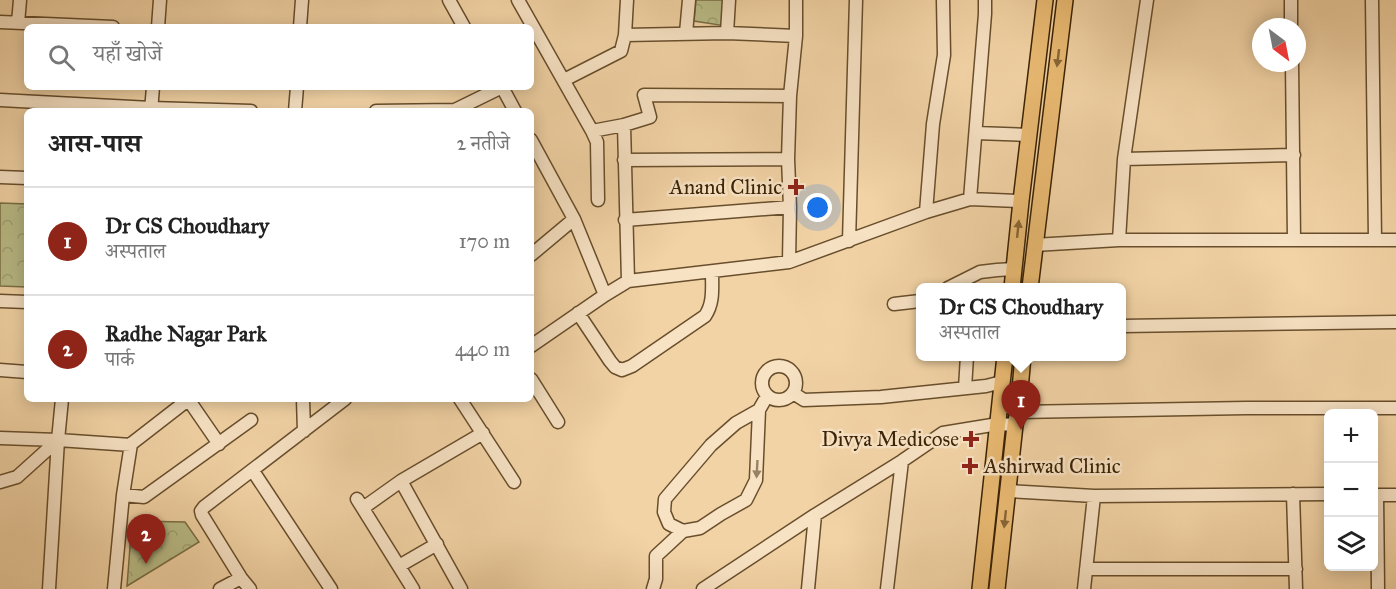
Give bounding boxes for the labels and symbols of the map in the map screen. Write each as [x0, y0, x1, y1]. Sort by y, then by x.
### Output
north arrow [1252, 18, 1306, 72]
one-way arrow [1053, 49, 1063, 68]
place label: Anand Clinic [669, 174, 782, 200]
marker: Anand Clinic [787, 178, 805, 196]
your location [803, 193, 832, 222]
one-way arrow [1013, 220, 1023, 239]
pin: 1 [1002, 380, 1040, 430]
place label: Divya Medicose [821, 426, 959, 452]
marker: Divya Medicose [964, 432, 978, 446]
place label: Ashirwad Clinic [983, 453, 1121, 479]
marker: Ashirwad Clinic [961, 457, 979, 475]
one-way arrow [752, 459, 761, 478]
one-way arrow [1000, 509, 1009, 528]
pin: 2 [126, 514, 166, 564]

